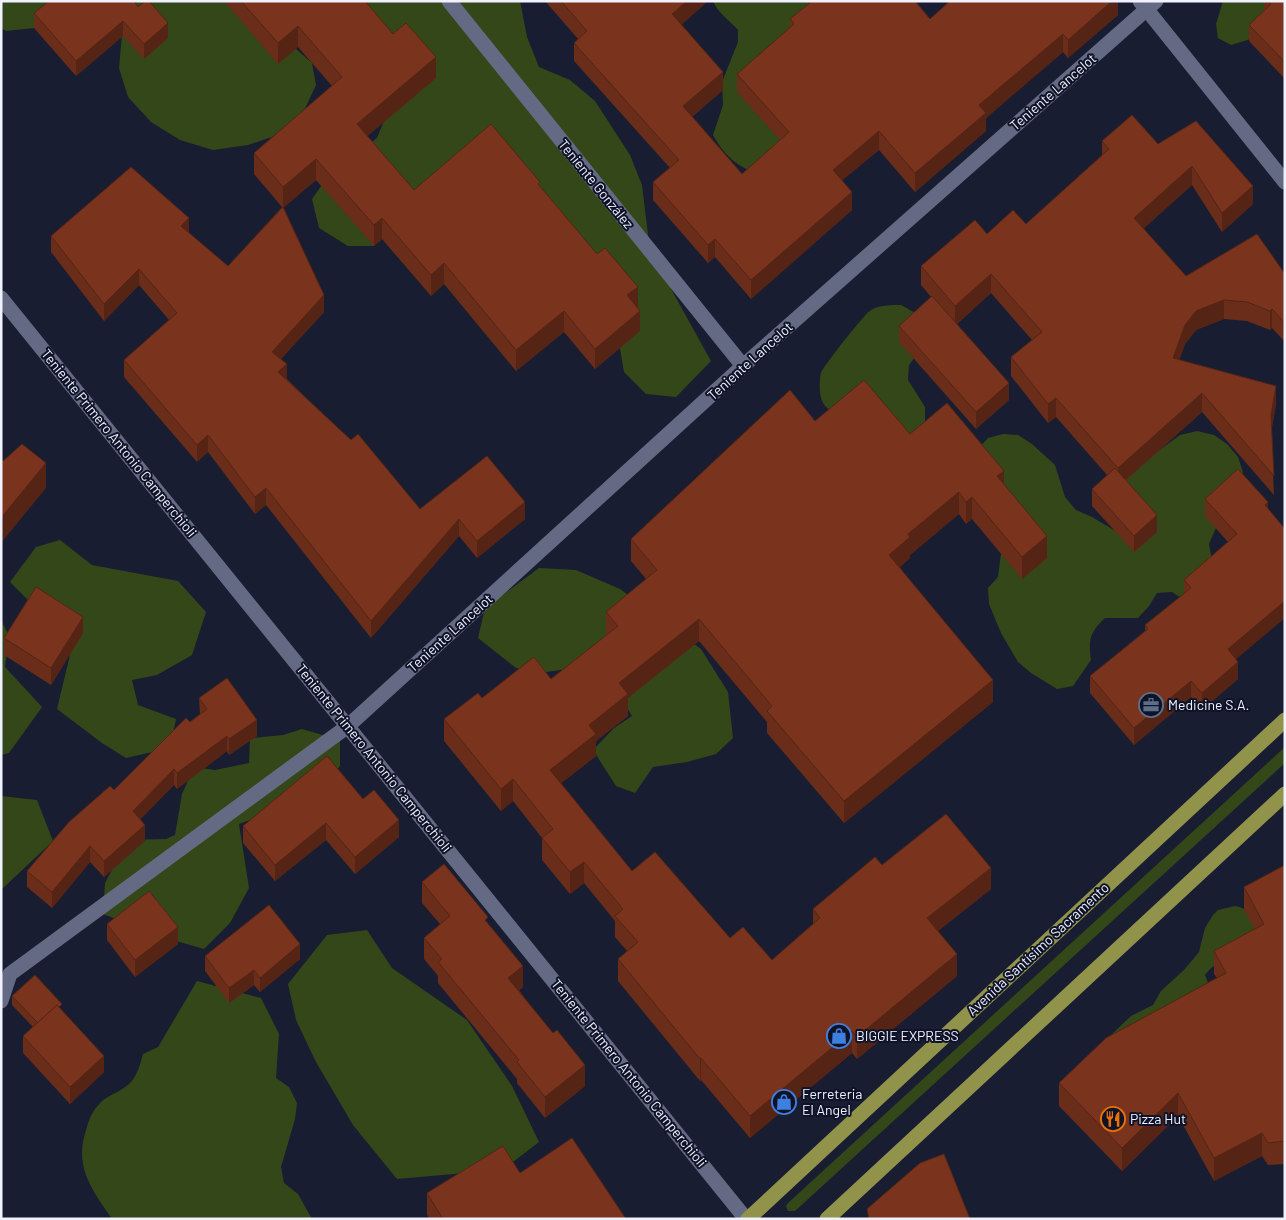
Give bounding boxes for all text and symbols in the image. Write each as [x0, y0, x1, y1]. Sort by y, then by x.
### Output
street label: Teniente Lancelot [1006, 50, 1099, 134]
street label: Teniente González [555, 136, 638, 232]
street label: Teniente Lancelot [704, 318, 796, 403]
street label: Teniente Primero Antonio Camperchioli [38, 345, 201, 540]
street label: Teniente Lancelot [404, 590, 496, 675]
street label: Teniente Primero Antonio Camperchioli [293, 660, 456, 855]
office icon: Medicine S.A. [1138, 692, 1164, 718]
place label: Medicine S.A. [1168, 696, 1250, 713]
street label: Avenida Santísimo Sacramento [963, 878, 1112, 1019]
street label: Teniente Primero Antonio Camperchioli [548, 975, 711, 1170]
shop icon: BIGGIE EXPRESS [826, 1023, 852, 1049]
place label: BIGGIE EXPRESS [856, 1027, 959, 1044]
place label: Ferreteria El Angel [802, 1085, 863, 1118]
shop icon: Ferreteria El Angel [771, 1089, 797, 1115]
restaurant icon: Pizza Hut [1100, 1106, 1126, 1132]
place label: Pizza Hut [1130, 1110, 1186, 1127]

